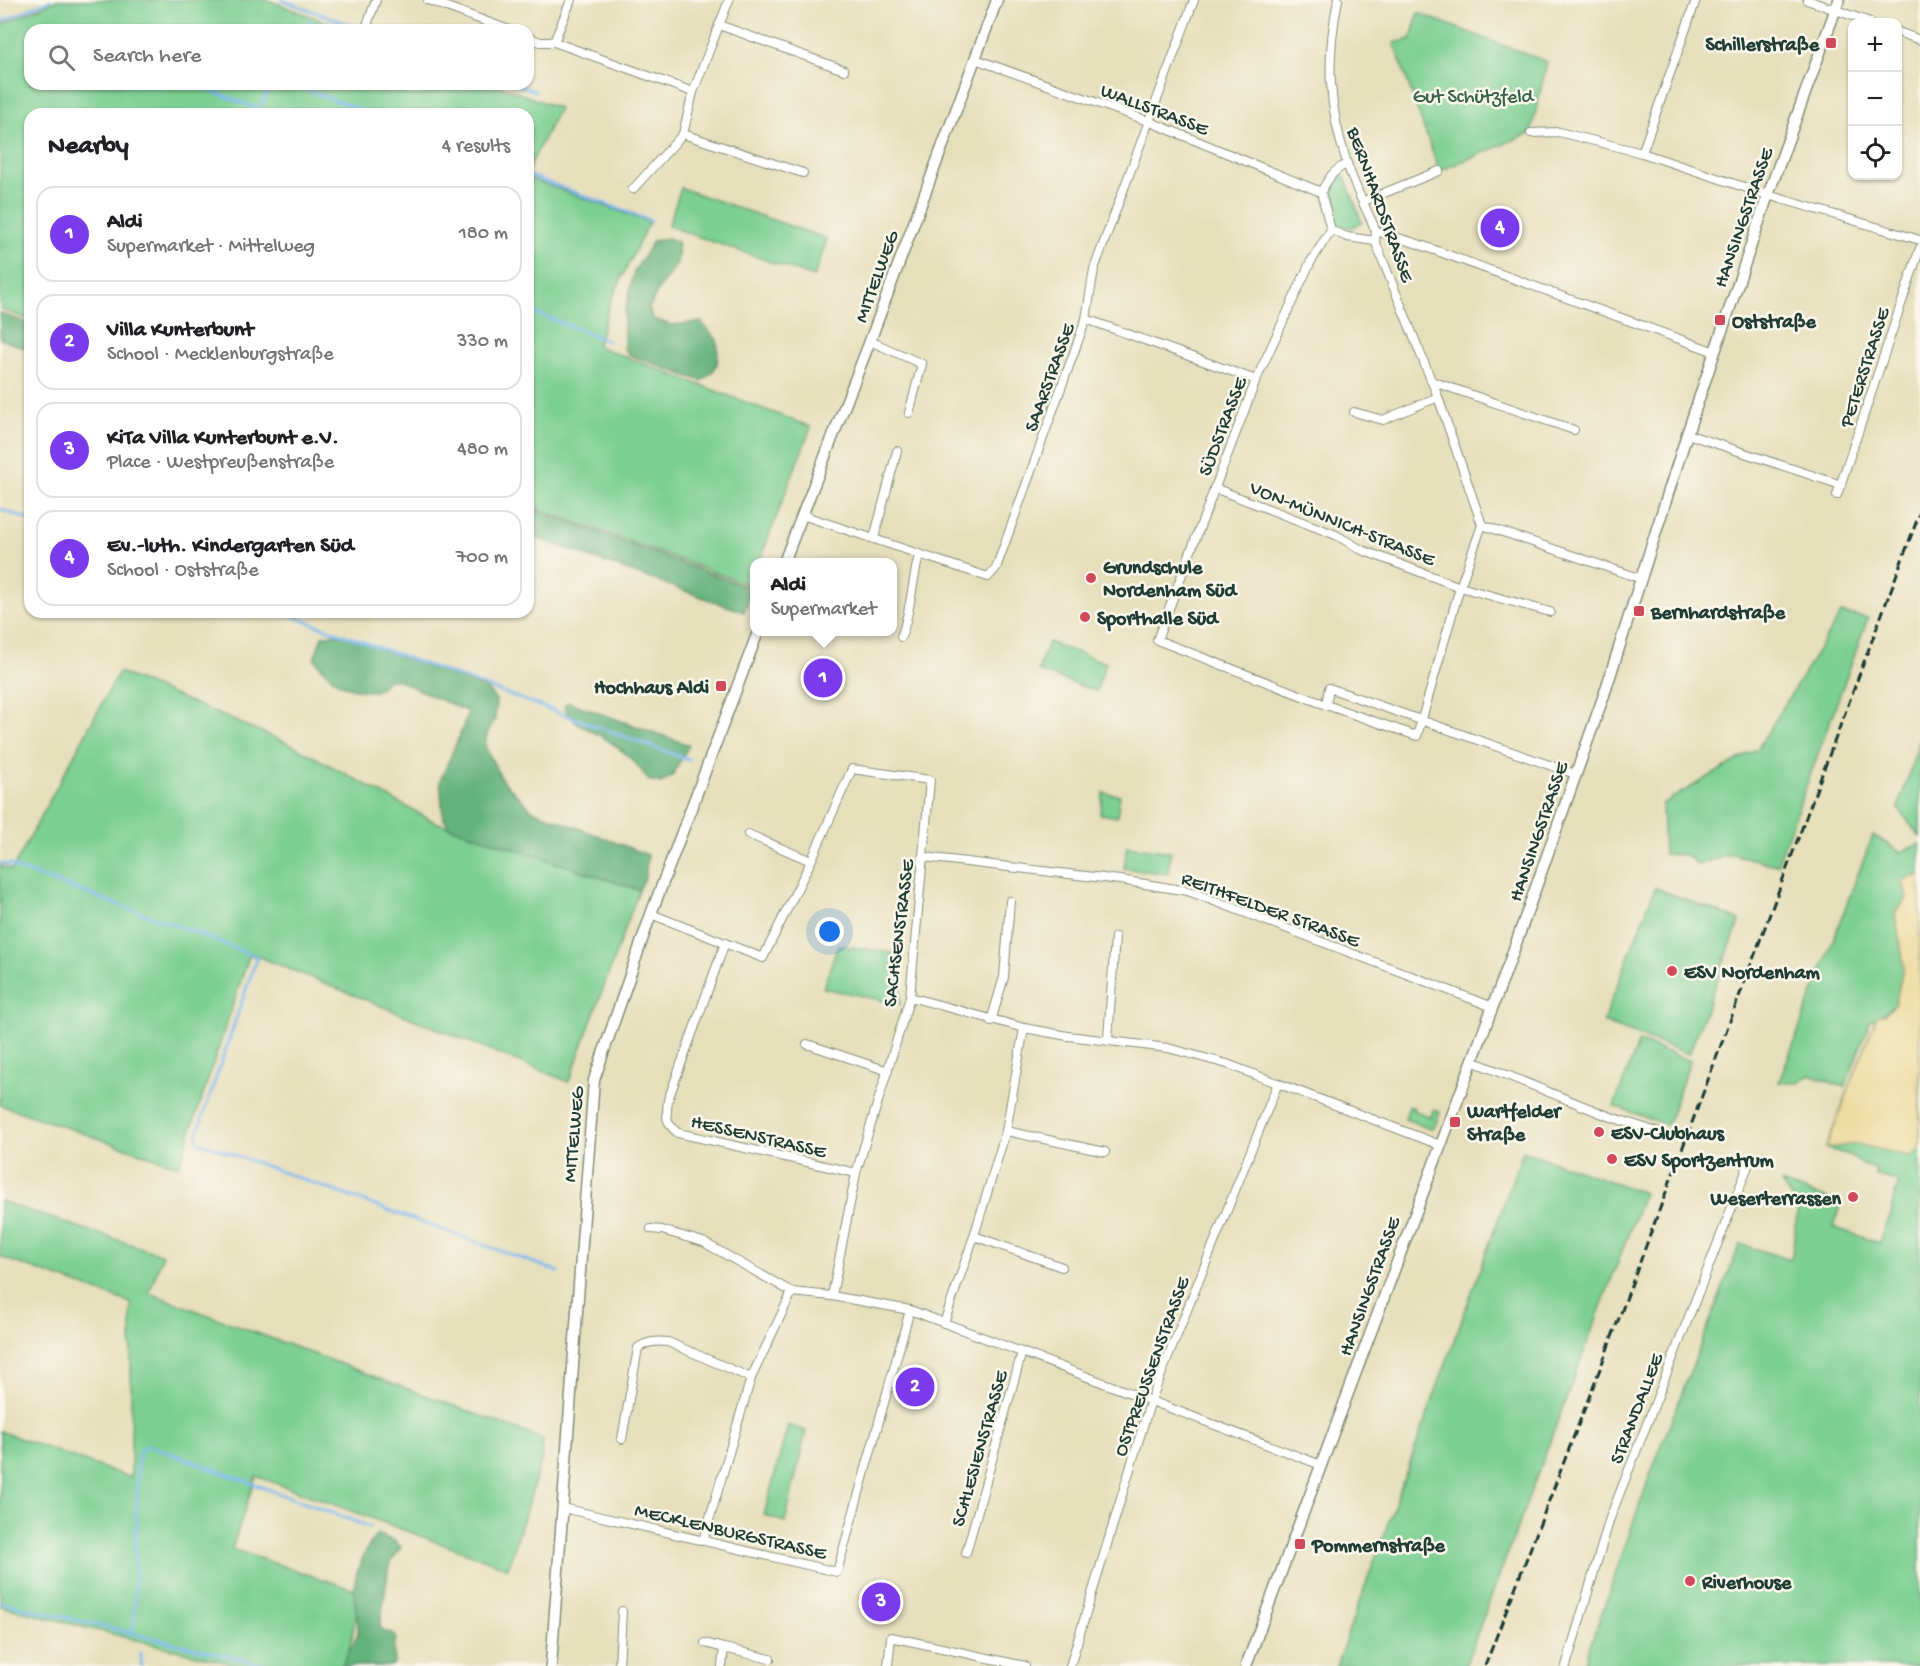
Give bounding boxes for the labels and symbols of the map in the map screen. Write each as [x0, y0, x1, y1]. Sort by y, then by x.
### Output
place label: Schillerstraße [1705, 35, 1820, 58]
marker: Schillerstraße [1824, 36, 1838, 50]
street label: WALLSTRASSE [1097, 80, 1212, 143]
park label: Gut Schützfeld [1413, 87, 1536, 110]
street label: BERNHARDSTRASSE [1340, 124, 1418, 287]
street label: HANSINGSTRASSE [1711, 144, 1780, 291]
pin: 4 [1480, 206, 1520, 250]
street label: MITTELWEG [851, 227, 906, 326]
street label: PETERSTRASSE [1836, 304, 1897, 432]
place label: Oststraße [1732, 312, 1816, 335]
marker: Oststraße [1713, 313, 1727, 327]
street label: SAARSTRASSE [1021, 319, 1082, 436]
street label: SÜDSTRASSE [1195, 373, 1254, 480]
street label: VON-MÜNNICH-STRASSE [1245, 477, 1439, 574]
place label: Grundschule Nordenham Süd [1103, 558, 1239, 604]
marker: Grundschule Nordenham Süd [1084, 571, 1098, 585]
place label: Bernhardstraße [1650, 603, 1786, 626]
marker: Bernhardstraße [1632, 604, 1646, 618]
place label: Sporthalle Süd [1097, 609, 1220, 632]
marker: Sporthalle Süd [1078, 610, 1092, 624]
pin: 1 [804, 656, 842, 700]
place label: Hochhaus Aldi [594, 678, 709, 701]
marker: Hochhaus Aldi [714, 679, 728, 693]
street label: HANSINGSTRASSE [1506, 758, 1575, 905]
street label: SACHSENSTRASSE [880, 857, 921, 1008]
street label: REITHFELDER STRASSE [1178, 868, 1363, 955]
your location [815, 917, 844, 946]
place label: ESV Nordenham [1684, 963, 1821, 986]
marker: ESV Nordenham [1665, 964, 1679, 978]
street label: MITTELWEG [560, 1084, 591, 1183]
place label: Wartfelder Straße [1466, 1102, 1562, 1148]
street label: HESSENSTRASSE [688, 1112, 830, 1166]
marker: Wartfelder Straße [1448, 1115, 1462, 1129]
place label: ESV-Clubhaus [1611, 1124, 1726, 1147]
marker: ESV-Clubhaus [1592, 1125, 1606, 1139]
place label: ESV Sportzentrum [1624, 1151, 1775, 1174]
marker: ESV Sportzentrum [1605, 1152, 1619, 1166]
place label: Weserterrassen [1710, 1189, 1841, 1212]
marker: Weserterrassen [1846, 1190, 1860, 1204]
street label: HANSINGSTRASSE [1335, 1213, 1408, 1360]
street label: OSTPREUSSENSTRASSE [1110, 1273, 1197, 1460]
street label: STRANDALLEE [1607, 1349, 1670, 1468]
pin: 2 [896, 1364, 934, 1410]
street label: SCHLESIENSTRASSE [948, 1367, 1015, 1530]
street label: MECKLENBURGSTRASSE [632, 1500, 830, 1567]
place label: Pommernstraße [1311, 1536, 1446, 1559]
marker: Pommernstraße [1293, 1537, 1307, 1551]
place label: Riverhouse [1701, 1573, 1792, 1596]
marker: Riverhouse [1683, 1574, 1697, 1588]
pin: 3 [862, 1580, 900, 1624]

